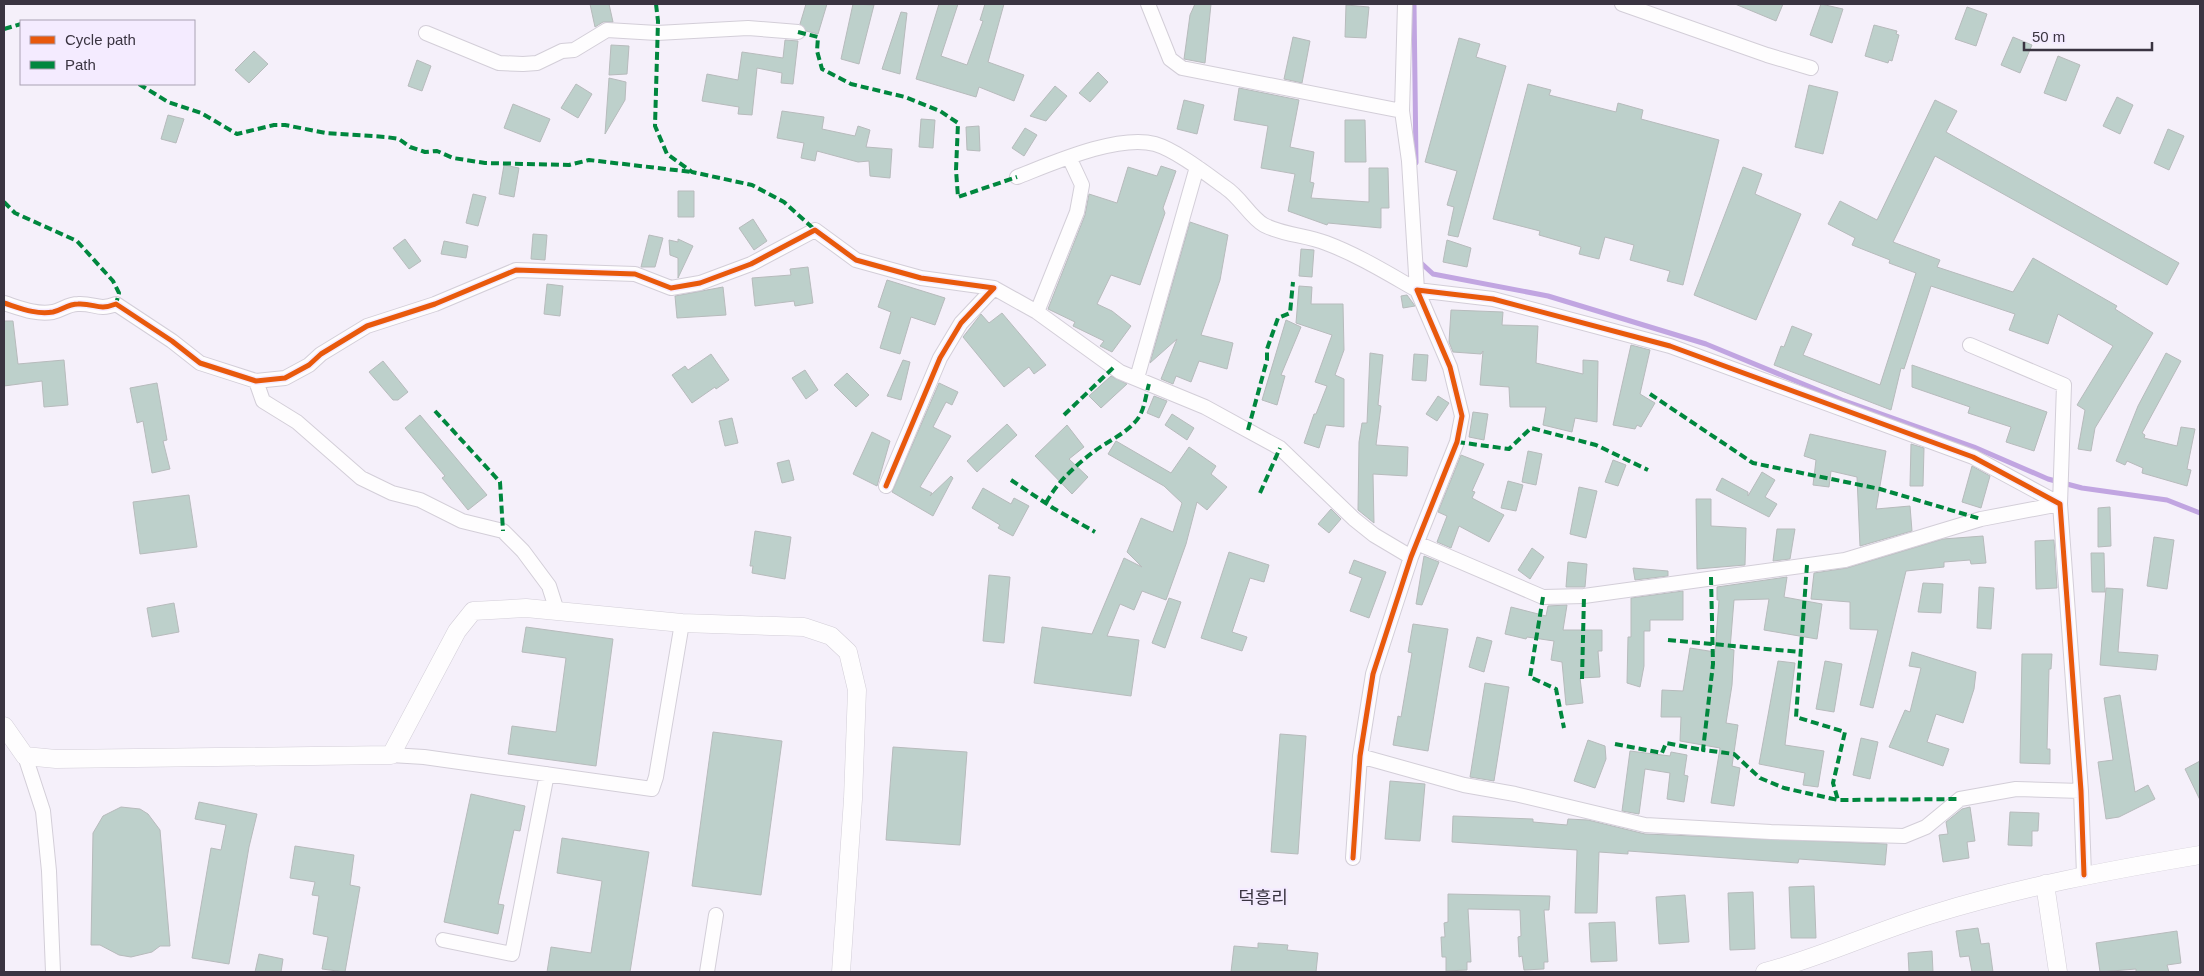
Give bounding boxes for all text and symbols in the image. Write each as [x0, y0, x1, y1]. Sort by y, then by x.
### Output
legend [20, 20, 195, 85]
scale bar [2024, 20, 2152, 52]
text: 50 m [2032, 28, 2065, 45]
text: Cycle path [65, 31, 136, 48]
text: Path [65, 56, 96, 73]
district label: 덕흥리 [1238, 888, 1288, 908]

